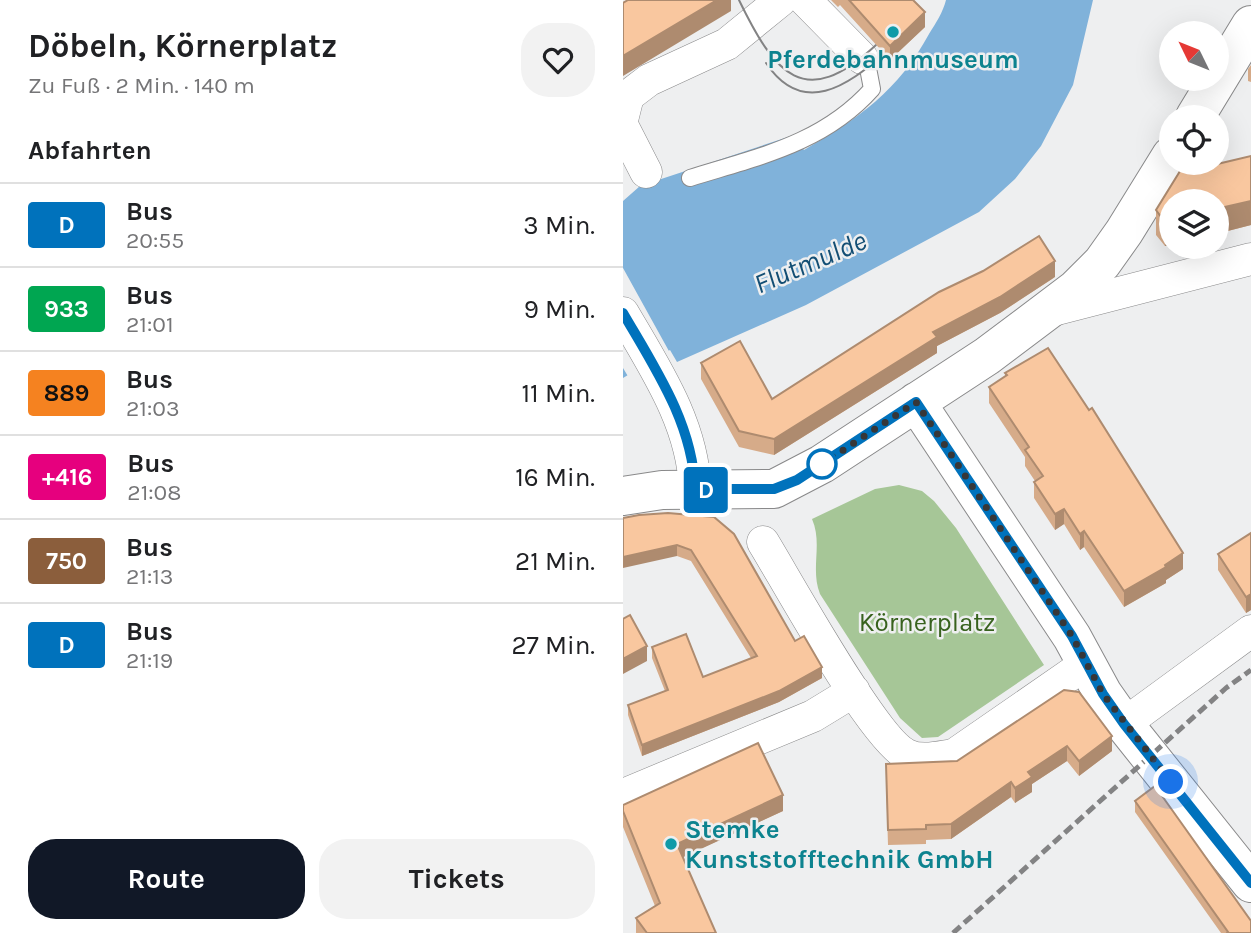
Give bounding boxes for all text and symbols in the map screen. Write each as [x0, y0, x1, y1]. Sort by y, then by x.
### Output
north arrow [1159, 21, 1229, 91]
map controls [1159, 21, 1229, 259]
button: heart [521, 23, 595, 97]
marker: Pferdebahnmuseum [885, 24, 901, 40]
text: Döbeln, Körnerplatz [28, 27, 337, 65]
place label: Pferdebahnmuseum [767, 44, 1019, 75]
text: Zu Fuß · 2 Min. · 140 m [28, 72, 255, 99]
button: locate [1159, 105, 1229, 175]
text: Abfahrten [28, 135, 152, 166]
button: layers [1159, 189, 1229, 259]
text: Bus [126, 196, 173, 227]
text: 3 Min. [523, 210, 595, 241]
text: D [58, 211, 75, 239]
water label: Flutmulde [749, 224, 871, 300]
text: 20:55 [126, 227, 184, 254]
text: Bus [126, 280, 173, 311]
text: 9 Min. [524, 294, 595, 325]
text: 933 [44, 295, 89, 323]
text: 21:01 [126, 311, 173, 338]
text: Bus [126, 364, 173, 395]
text: 11 Min. [522, 378, 595, 409]
text: 889 [44, 379, 89, 407]
text: 21:03 [126, 395, 179, 422]
text: Bus [127, 448, 174, 479]
unlabelled marker [807, 449, 837, 479]
text: 16 Min. [515, 462, 595, 493]
text: +416 [42, 463, 92, 491]
line badge: D [683, 467, 729, 513]
text: D [698, 476, 714, 504]
text: 21:08 [127, 479, 181, 506]
text: Bus [126, 532, 173, 563]
text: 21 Min. [515, 546, 595, 577]
text: 750 [46, 547, 87, 575]
text: 21:13 [126, 563, 173, 590]
park label: Körnerplatz [859, 607, 995, 638]
text: Bus [126, 616, 173, 647]
text: 27 Min. [511, 630, 595, 661]
text: D [58, 631, 75, 659]
text: 21:19 [126, 647, 173, 674]
your location [1153, 764, 1188, 799]
place label: Stemke Kunststofftechnik GmbH [685, 814, 994, 875]
marker: Stemke Kunststofftechnik GmbH [663, 836, 679, 852]
button: Route [28, 839, 305, 919]
button: Tickets [319, 839, 595, 919]

